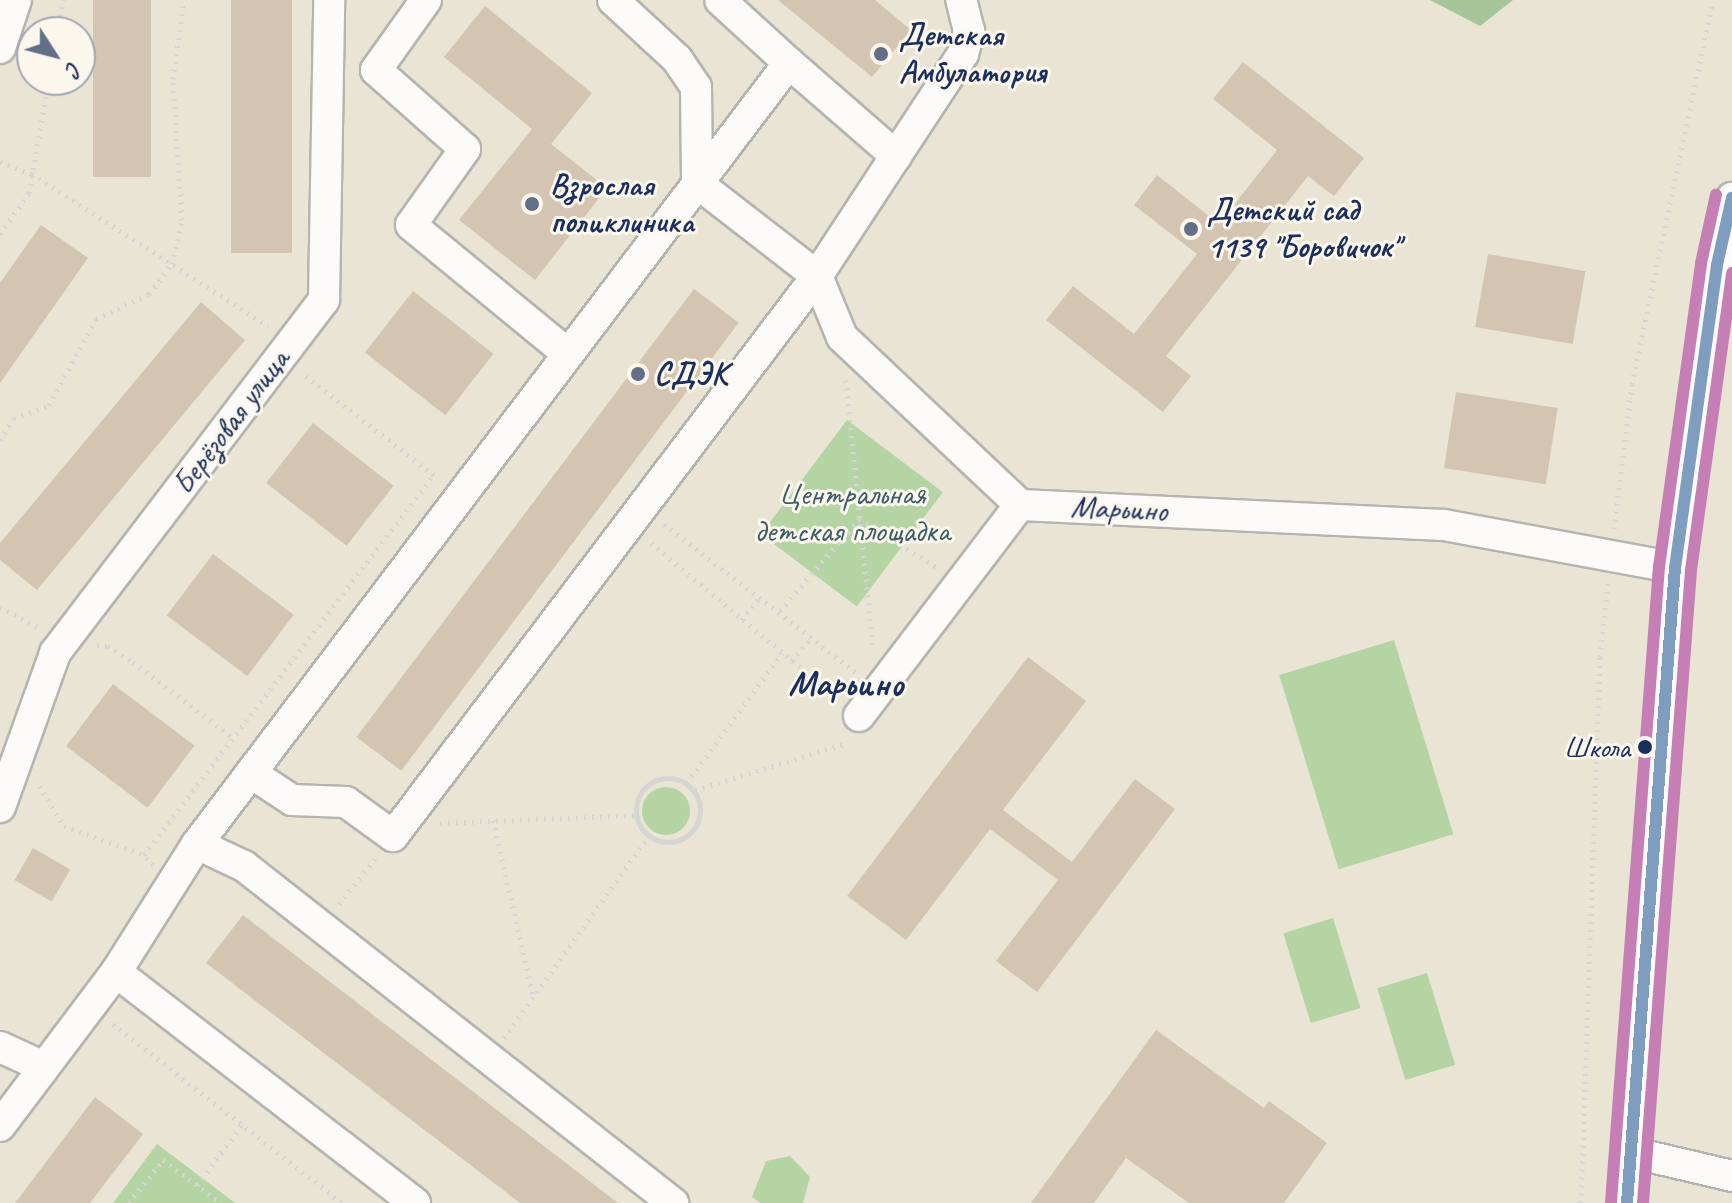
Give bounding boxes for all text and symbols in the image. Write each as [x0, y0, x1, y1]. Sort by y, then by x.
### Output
north arrow [16, 16, 96, 96]
place label: Детская Амбулатория [899, 17, 1046, 92]
marker: Детская Амбулатория [870, 43, 892, 65]
text: С [59, 56, 88, 82]
place label: Взрослая поликлиника [550, 167, 694, 242]
place label: Детский сад 1139 "Боровичок" [1207, 192, 1399, 267]
marker: Взрослая поликлиника [521, 193, 543, 215]
marker: Детский сад 1139 "Боровичок" [1182, 220, 1200, 238]
street label: Берёзовая улица [164, 342, 298, 502]
place label: СДЭК [654, 355, 727, 393]
marker: СДЭК [629, 365, 647, 383]
park label: Центральная детская площадка [754, 476, 950, 551]
street label: Марьино [1070, 487, 1168, 531]
district label: Марьино [788, 662, 904, 706]
place label: Школа [1564, 729, 1630, 765]
marker: Школа [1637, 739, 1653, 755]

